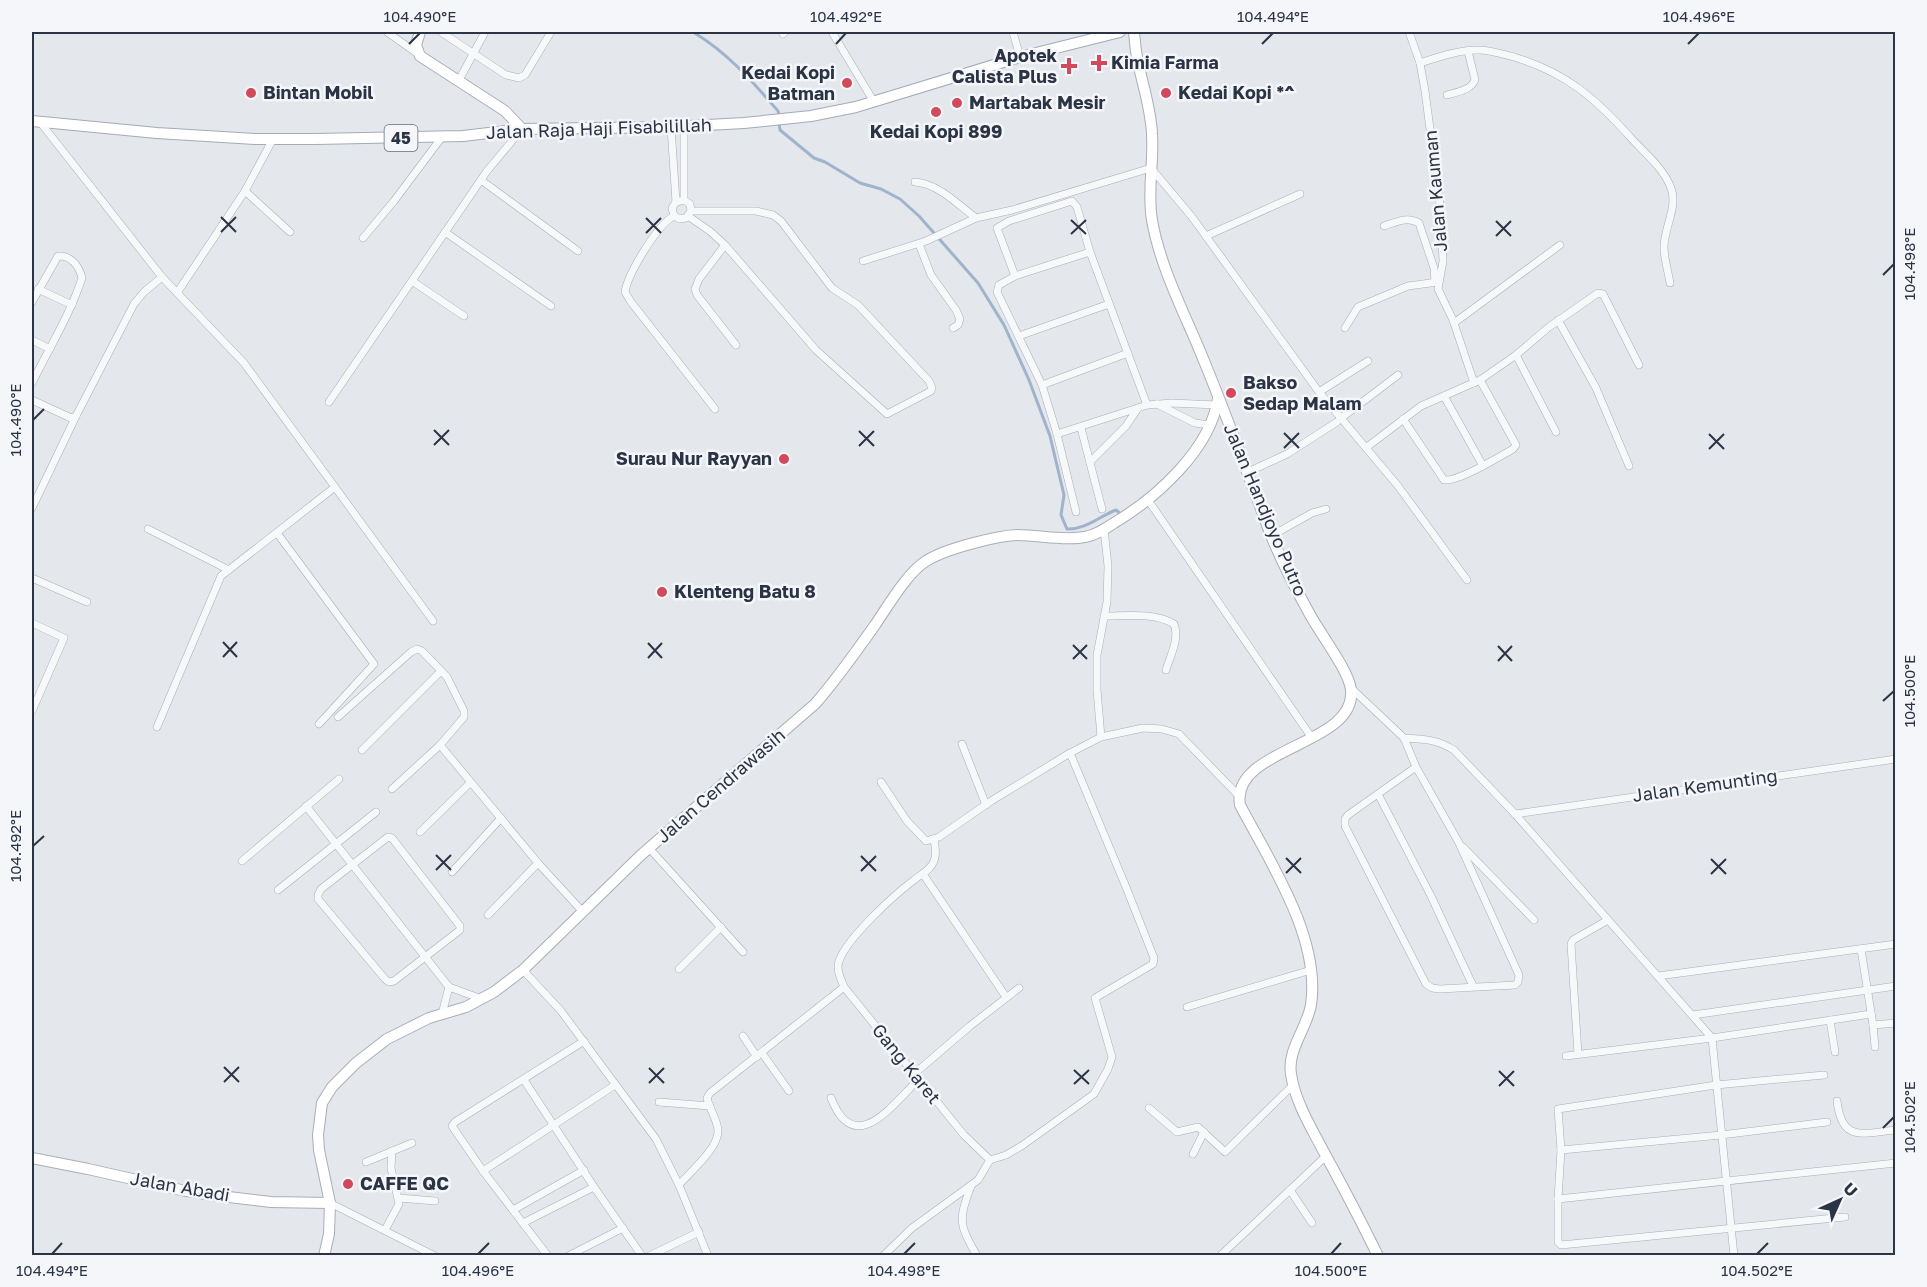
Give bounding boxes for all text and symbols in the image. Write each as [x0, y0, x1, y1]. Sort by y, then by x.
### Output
text: 104.490°E [384, 7, 456, 25]
text: 104.492°E [810, 7, 882, 25]
text: 104.494°E [1237, 7, 1309, 25]
text: 104.496°E [1663, 7, 1735, 25]
place label: Apotek Calista Plus [952, 44, 1058, 87]
place label: Kimia Farma [1111, 51, 1219, 73]
marker: Kimia Farma [1092, 56, 1106, 70]
marker: Apotek Calista Plus [1062, 59, 1076, 73]
place label: Kedai Kopi Batman [741, 61, 835, 104]
marker: Kedai Kopi Batman [840, 76, 854, 90]
place label: Bintan Mobil [263, 81, 373, 103]
place label: Kedai Kopi *^ [1178, 81, 1295, 103]
marker: Bintan Mobil [244, 86, 258, 100]
marker: Kedai Kopi *^ [1159, 86, 1173, 100]
place label: Martabak Mesir [969, 91, 1106, 113]
marker: Martabak Mesir [950, 96, 964, 110]
marker: Kedai Kopi 899 [929, 105, 943, 119]
street label: Jalan Raja Haji Fisabilillah [486, 113, 712, 143]
place label: Kedai Kopi 899 [870, 120, 1002, 142]
road number: 45 [384, 125, 418, 151]
street label: Jalan Kauman [1419, 129, 1451, 253]
text: 104.498°E [1900, 228, 1918, 300]
place label: Bakso Sedap Malam [1243, 371, 1361, 414]
text: 104.490°E [6, 384, 24, 456]
marker: Bakso Sedap Malam [1224, 386, 1238, 400]
street label: Jalan Handjoyo Putro [1220, 420, 1312, 599]
place label: Surau Nur Rayyan [616, 447, 772, 469]
marker: Surau Nur Rayyan [777, 452, 791, 466]
place label: Klenteng Batu 8 [674, 580, 816, 602]
marker: Klenteng Batu 8 [655, 585, 669, 599]
text: 104.500°E [1900, 655, 1918, 727]
street label: Jalan Cendrawasih [652, 723, 789, 847]
street label: Jalan Kemunting [1631, 764, 1779, 806]
text: 104.492°E [6, 810, 24, 882]
street label: Gang Karet [868, 1019, 946, 1108]
text: 104.502°E [1900, 1081, 1918, 1153]
street label: Jalan Abadi [129, 1166, 232, 1206]
north arrow [1810, 1170, 1870, 1230]
place label: CAFFE QC [360, 1172, 449, 1194]
marker: CAFFE QC [341, 1177, 355, 1191]
text: U [1839, 1178, 1862, 1201]
text: 104.494°E [16, 1261, 88, 1279]
text: 104.496°E [442, 1261, 514, 1279]
text: 104.498°E [868, 1261, 940, 1279]
text: 104.500°E [1295, 1261, 1367, 1279]
text: 104.502°E [1721, 1261, 1793, 1279]

